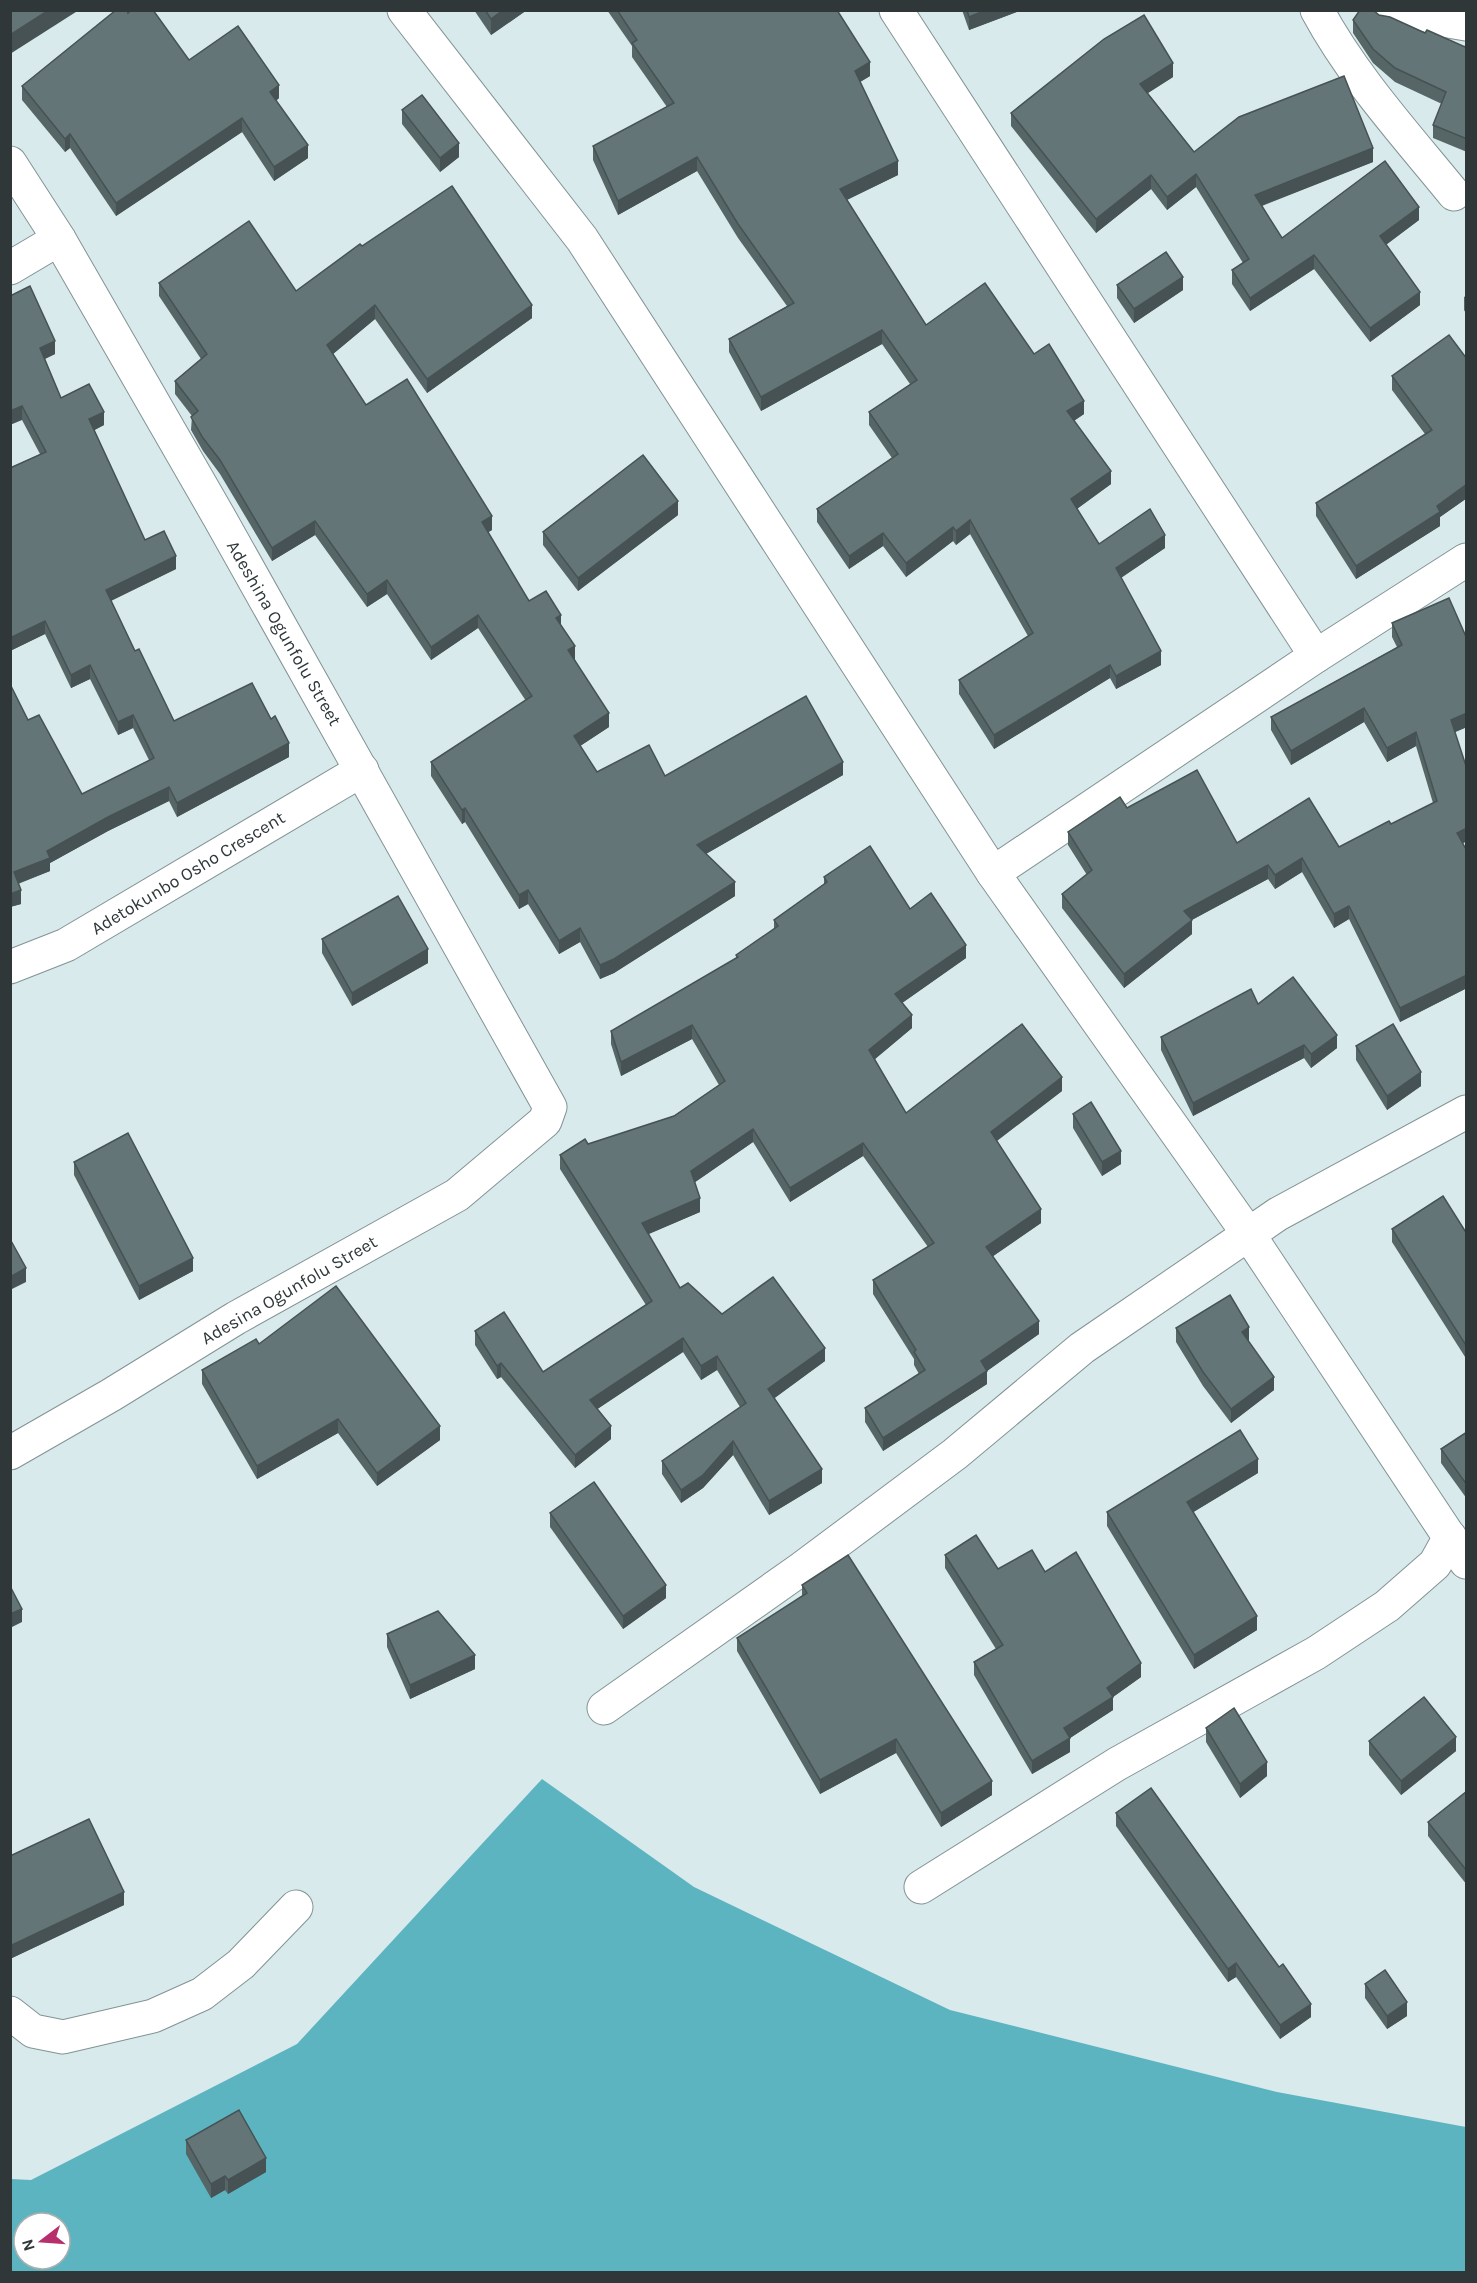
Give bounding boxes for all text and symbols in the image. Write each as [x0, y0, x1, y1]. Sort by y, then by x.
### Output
street label: Adeshina Ogunfolu Street [222, 536, 346, 730]
street label: Adetokunbo Osho Crescent [87, 806, 289, 940]
street label: Adesina Ogunfolu Street [197, 1231, 381, 1349]
north arrow [12, 2211, 72, 2271]
text: N [17, 2237, 39, 2254]

